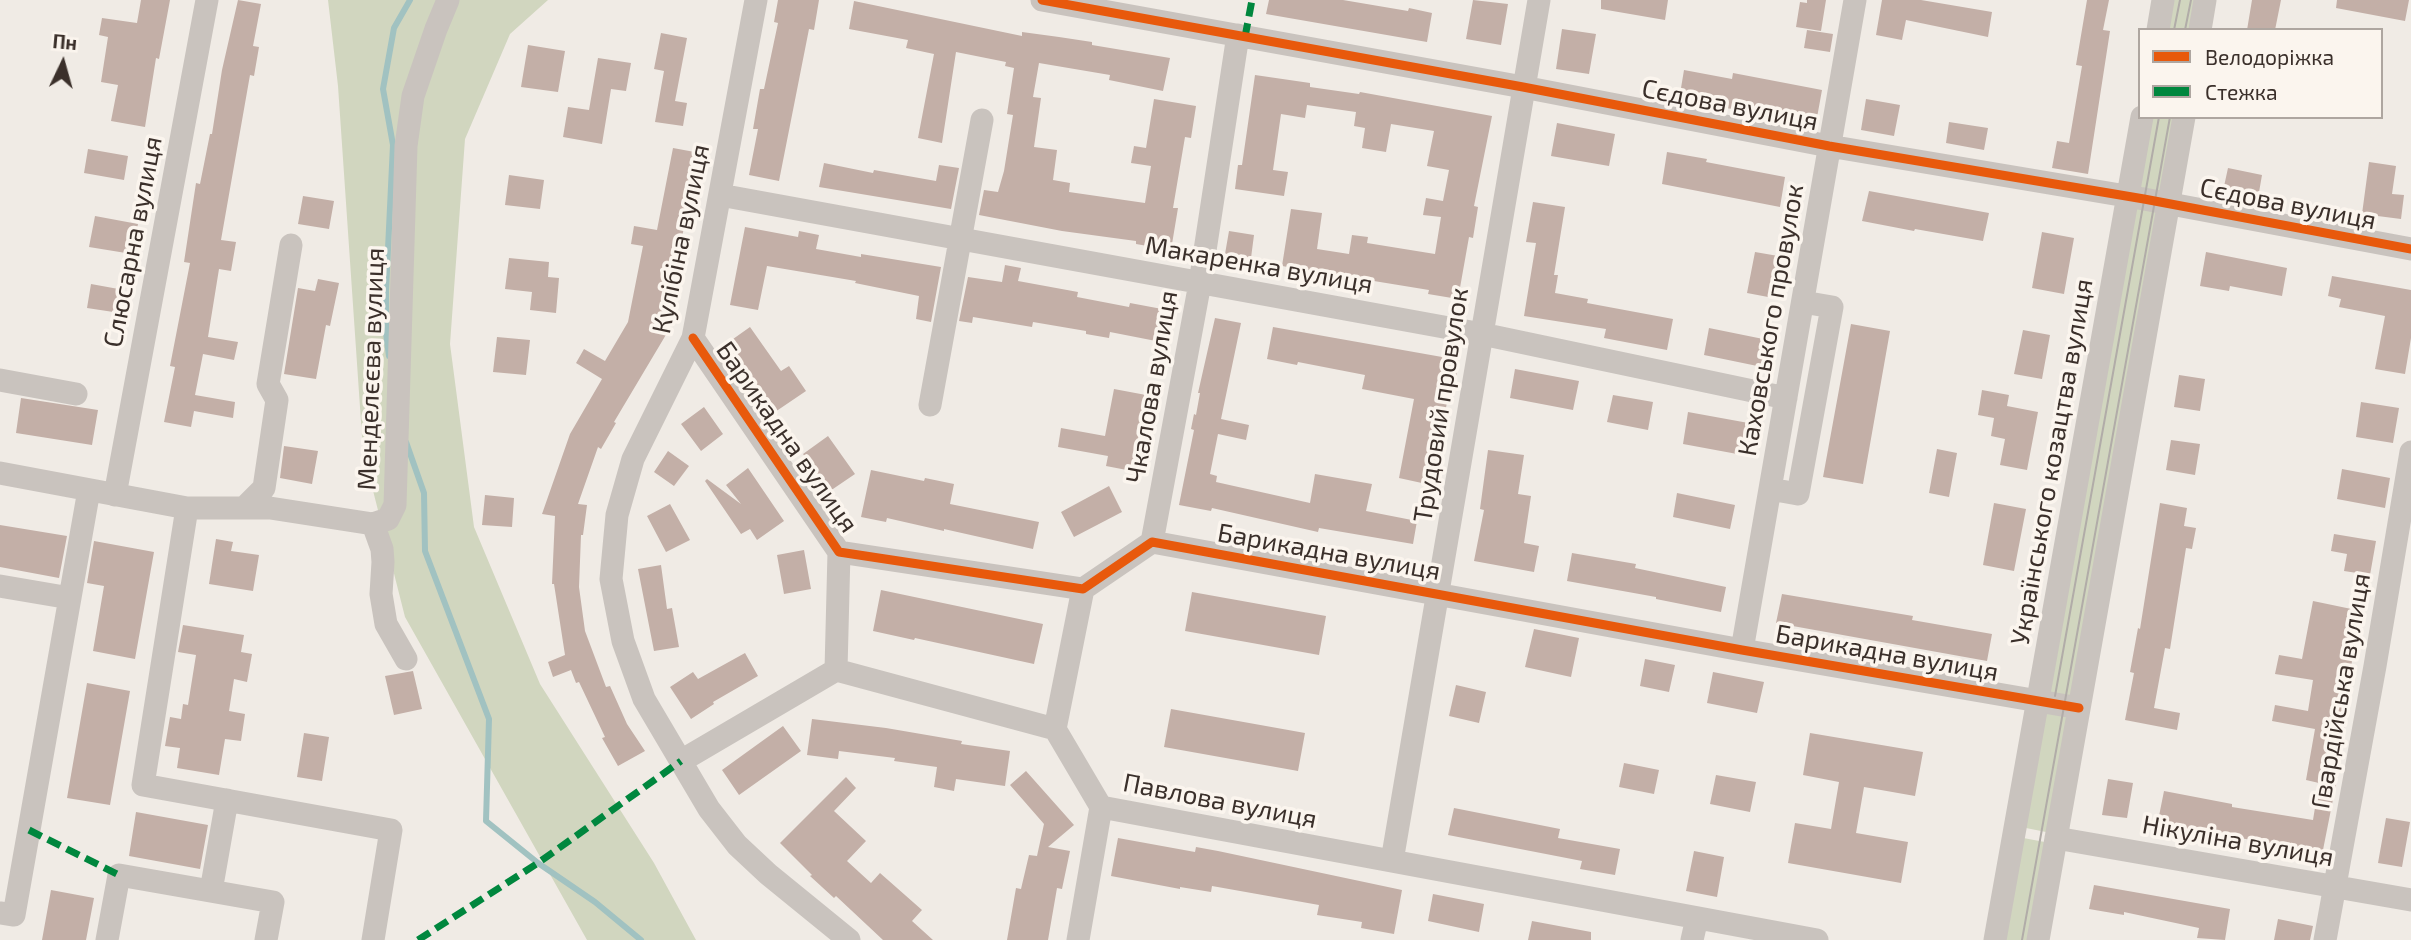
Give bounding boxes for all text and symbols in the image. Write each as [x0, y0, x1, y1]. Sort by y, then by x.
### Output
north arrow [28, 28, 98, 98]
legend [2138, 28, 2383, 119]
text: Пн [52, 29, 78, 54]
text: Велодоріжка [2205, 44, 2334, 69]
street label: Сєдова вулиця [1639, 73, 1821, 137]
text: Стежка [2205, 79, 2278, 104]
street label: Слюсарна вулиця [97, 134, 169, 350]
street label: Кулібіна вулиця [646, 142, 716, 336]
street label: Сєдова вулиця [2197, 172, 2379, 236]
street label: Каховського провулок [1732, 182, 1810, 458]
street label: Макаренка вулиця [1143, 230, 1375, 300]
street label: Менделєєва вулиця [351, 247, 391, 491]
street label: Українського козацтва вулиця [2004, 277, 2100, 647]
street label: Трудовий провулок [1407, 286, 1475, 524]
street label: Чкалова вулиця [1120, 288, 1184, 486]
street label: Барикадна вулиця [709, 336, 865, 538]
street label: Барикадна вулиця [1215, 517, 1443, 587]
street label: Гвардійська вулиця [2305, 571, 2377, 811]
street label: Барикадна вулиця [1773, 618, 2001, 688]
street label: Павлова вулиця [1120, 767, 1320, 835]
street label: Нікуліна вулиця [2140, 809, 2336, 873]

